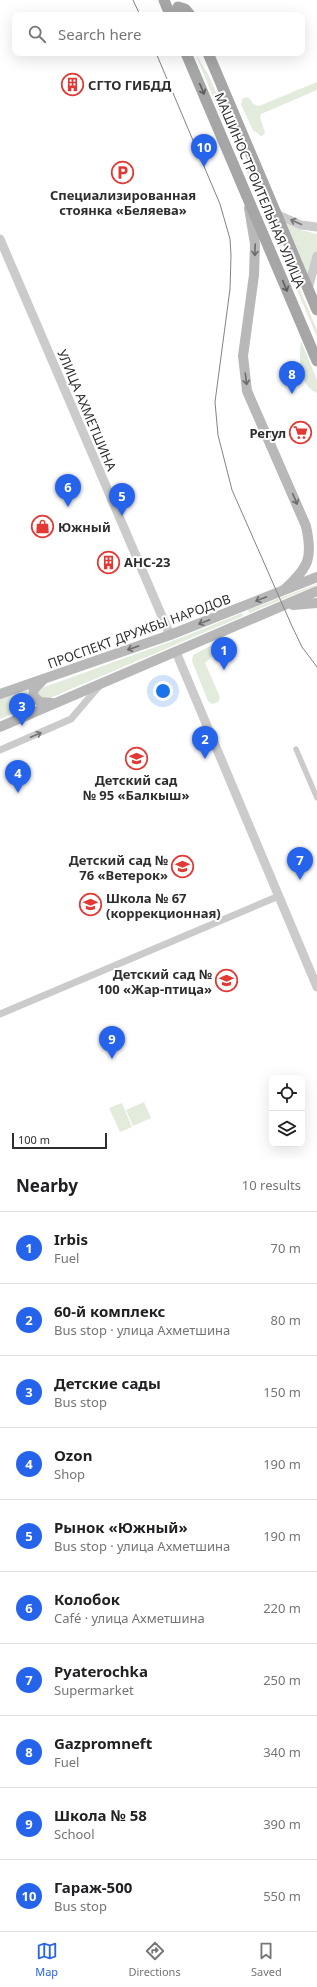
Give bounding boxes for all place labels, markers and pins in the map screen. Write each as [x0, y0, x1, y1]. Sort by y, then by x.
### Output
building icon: СГТО ГИБДД [59, 72, 85, 98]
place label: СГТО ГИБДД [88, 76, 171, 94]
pin: 10 [191, 134, 217, 167]
parking icon: Специализированная стоянка «Беляева» [110, 160, 136, 186]
place label: Специализированная стоянка «Беляева» [50, 186, 196, 219]
pin: 8 [279, 361, 305, 394]
supermarket icon: Регул [288, 420, 314, 446]
place label: Регул [249, 424, 286, 442]
pin: 6 [55, 474, 81, 507]
pin: 5 [109, 483, 135, 516]
shop icon: Южный [29, 514, 55, 540]
place label: Южный [58, 518, 111, 536]
building icon: АНС-23 [96, 549, 122, 575]
place label: АНС-23 [124, 553, 170, 571]
pin: 1 [211, 637, 237, 670]
pin: 3 [9, 693, 35, 726]
pin: 2 [192, 726, 218, 759]
school or university icon: Детский сад № 95 «Балкыш» [123, 745, 149, 771]
pin: 4 [5, 760, 31, 793]
place label: Детский сад № 95 «Балкыш» [83, 771, 189, 804]
pin: 7 [287, 847, 313, 880]
place label: Детский сад № 76 «Ветерок» [69, 851, 168, 884]
school or university icon: Детский сад № 76 «Ветерок» [170, 854, 196, 880]
place label: Школа № 67 (коррекционная) [106, 889, 221, 922]
school or university icon: Школа № 67 (коррекционная) [77, 892, 103, 918]
place label: Детский сад № 100 «Жар-птица» [97, 965, 212, 998]
school or university icon: Детский сад № 100 «Жар-птица» [214, 968, 240, 994]
pin: 9 [99, 1026, 125, 1059]

